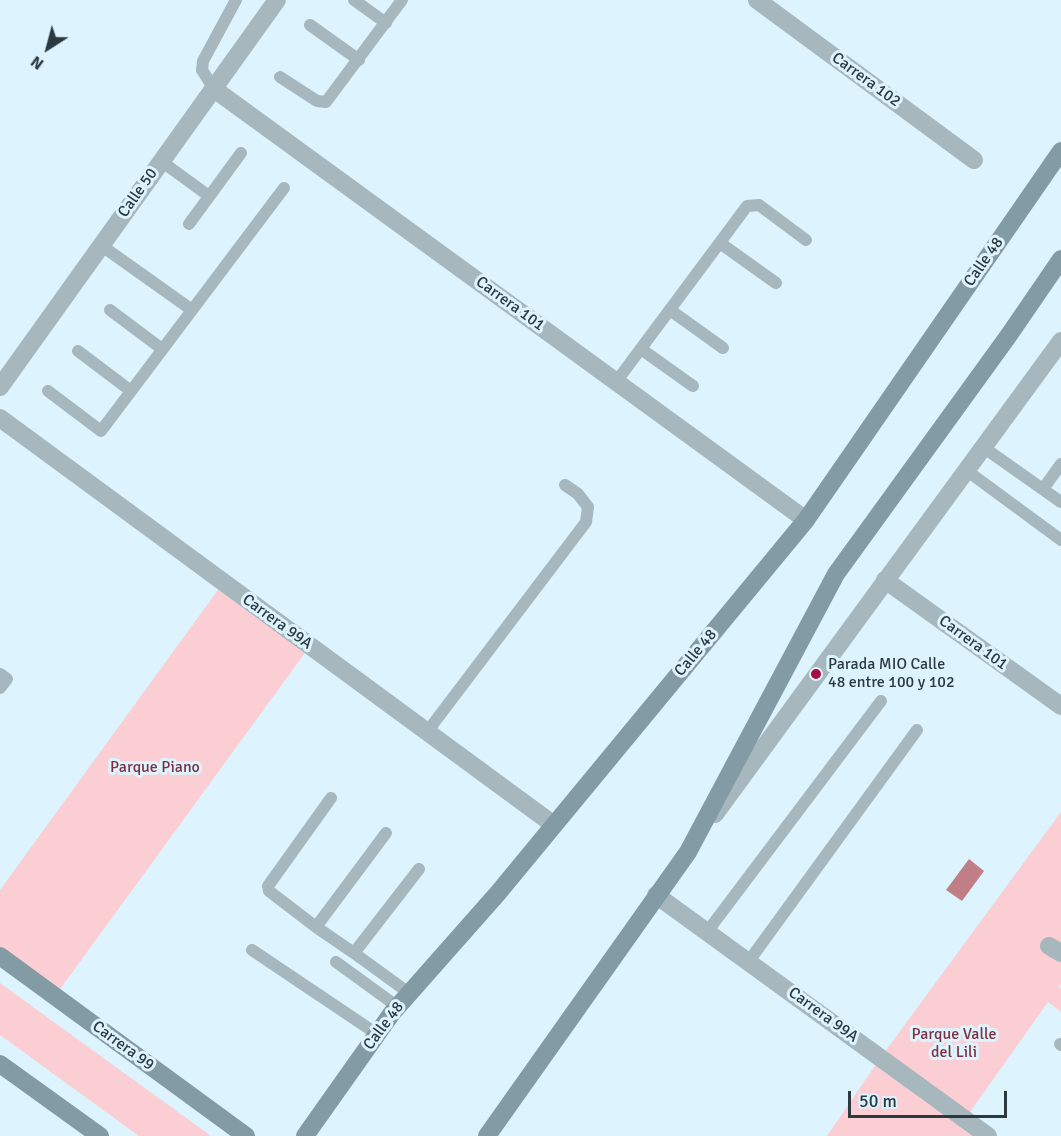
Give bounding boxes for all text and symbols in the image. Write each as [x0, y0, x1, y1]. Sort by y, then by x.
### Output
north arrow [18, 18, 78, 78]
street label: Carrera 102 [828, 49, 904, 111]
text: N [27, 51, 48, 74]
street label: Calle 50 [114, 165, 162, 221]
street label: Calle 48 [960, 234, 1008, 290]
street label: Carrera 101 [472, 273, 548, 335]
street label: Carrera 99A [238, 590, 316, 654]
street label: Carrera 101 [935, 612, 1011, 674]
street label: Calle 48 [671, 626, 721, 680]
place label: Parada MIO Calle 48 entre 100 y 102 [828, 655, 955, 693]
marker: Parada MIO Calle 48 entre 100 y 102 [809, 667, 823, 681]
park label: Parque Piano [110, 758, 200, 778]
street label: Carrera 99A [784, 983, 862, 1047]
street label: Calle 48 [360, 998, 408, 1054]
street label: Carrera 99 [88, 1017, 158, 1075]
park label: Parque Valle del Lili [911, 1025, 997, 1063]
scale bar [851, 1079, 1010, 1117]
text: 50 m [859, 1090, 897, 1112]

